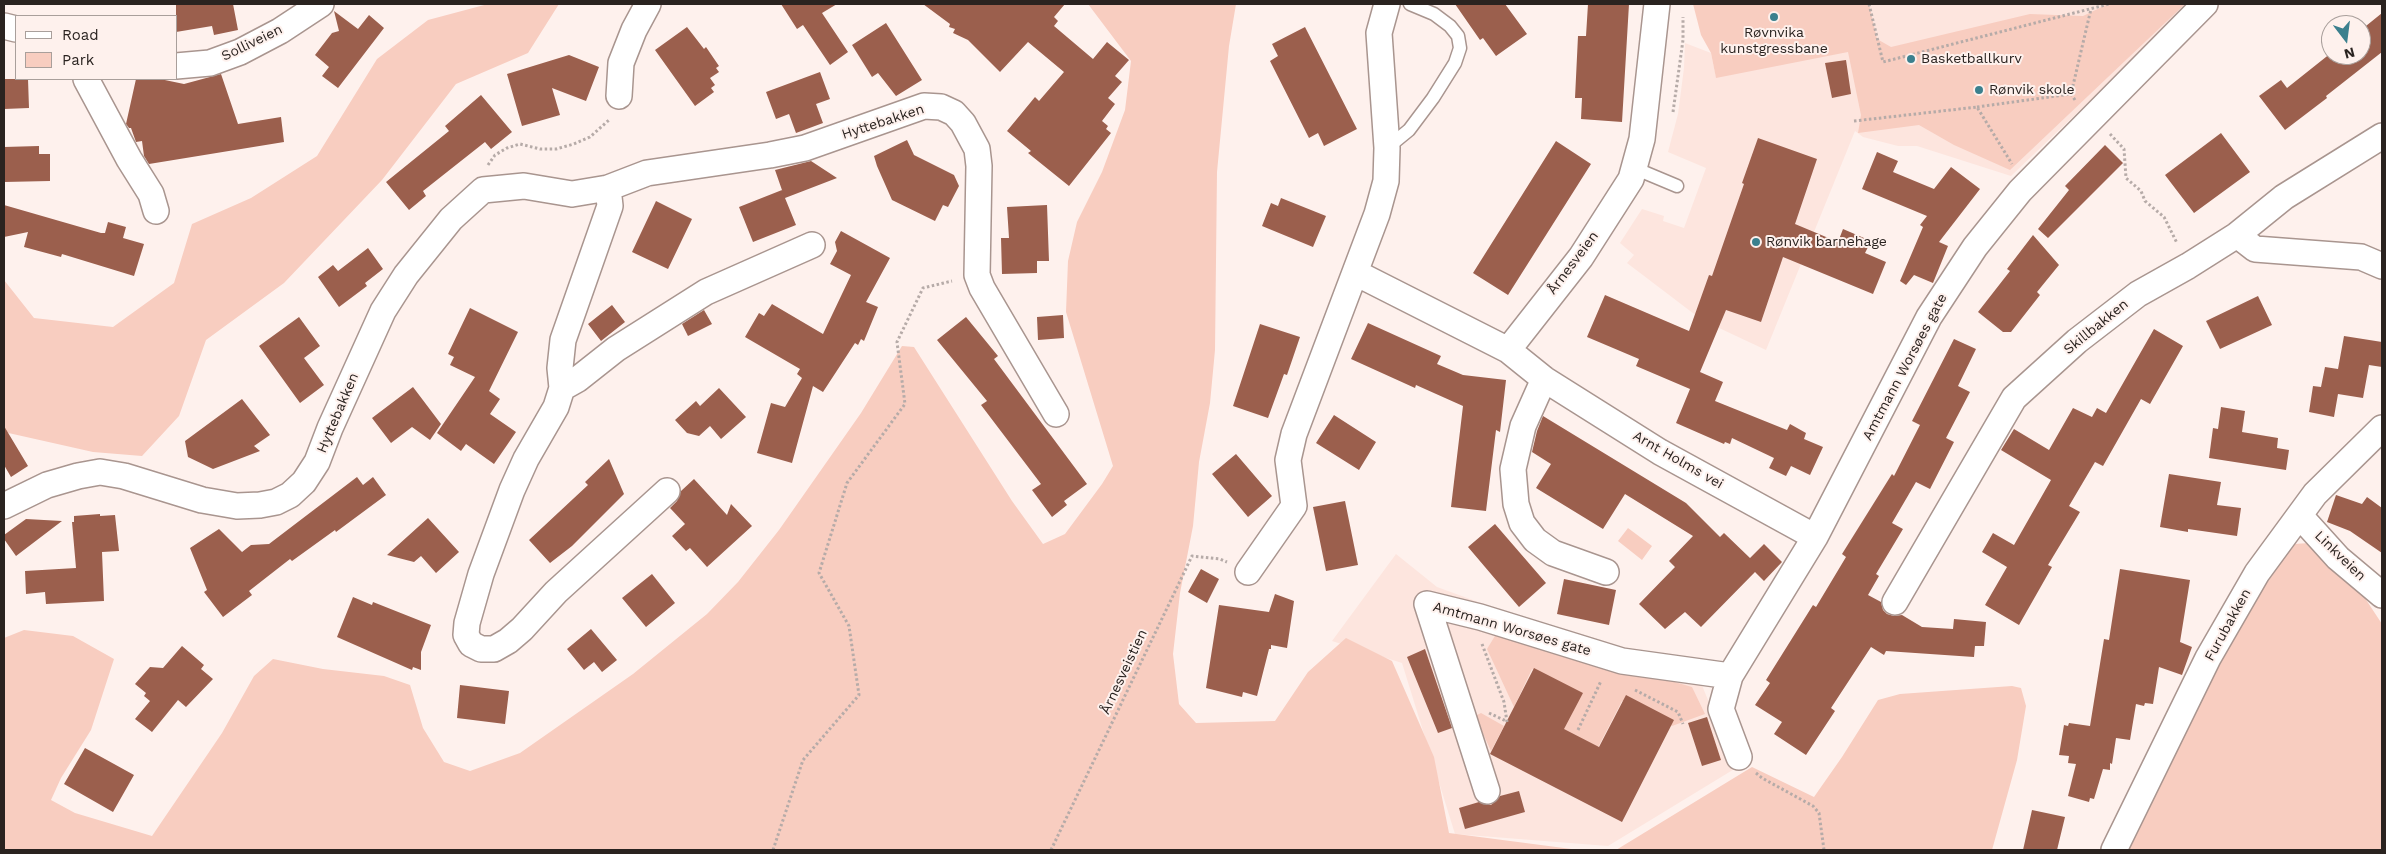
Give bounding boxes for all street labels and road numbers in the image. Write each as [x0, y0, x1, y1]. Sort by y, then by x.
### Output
street label: Solliveien [219, 21, 285, 65]
street label: Hyttebakken [840, 101, 926, 143]
street label: Årnesveien [1544, 228, 1602, 298]
street label: Amtmann Worsøes gate [1859, 291, 1951, 443]
street label: Skillbakken [2060, 296, 2132, 358]
street label: Hyttebakken [314, 370, 362, 456]
street label: Arnt Holms vei [1630, 427, 1726, 493]
street label: Linkveien [2311, 528, 2369, 584]
street label: Furubakken [2201, 586, 2255, 664]
street label: Amtmann Worsøes gate [1431, 598, 1593, 660]
street label: Årnesveistien [1097, 627, 1151, 717]

